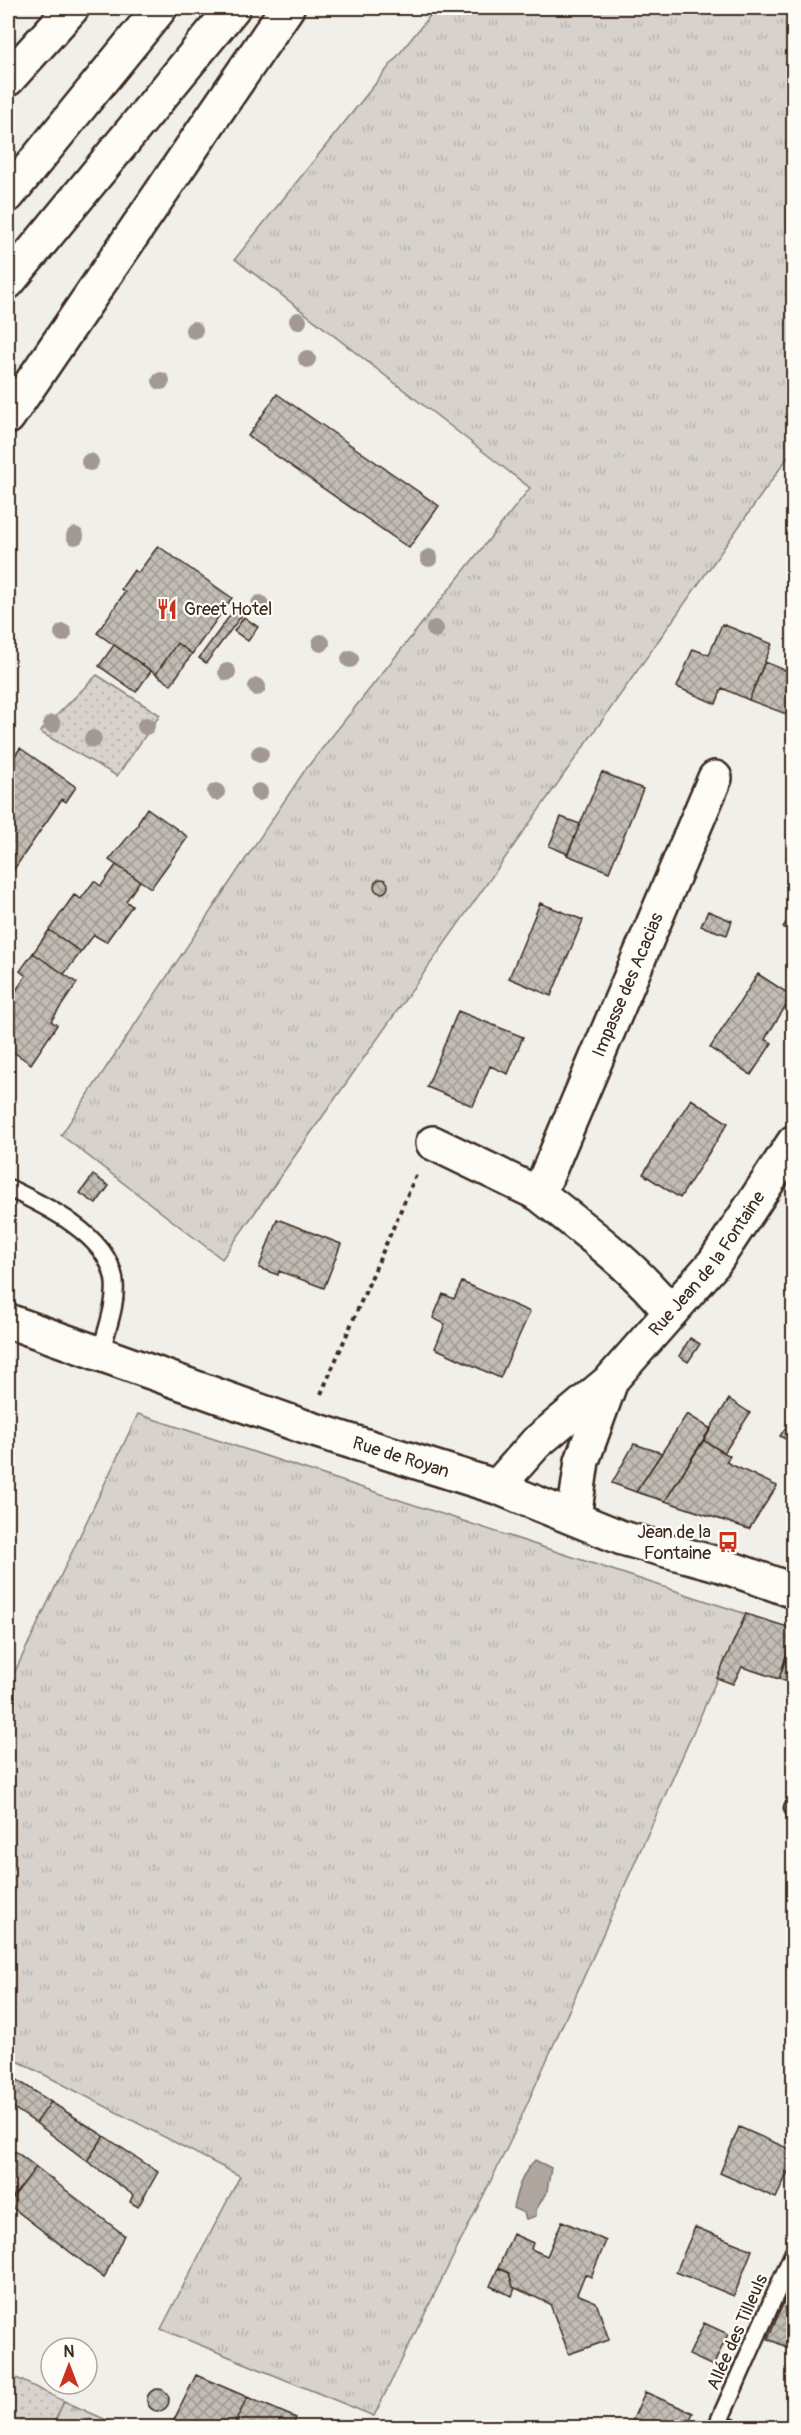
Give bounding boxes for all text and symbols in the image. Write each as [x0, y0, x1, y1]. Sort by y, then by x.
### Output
restaurant icon: Greet Hotel [155, 597, 179, 621]
place label: Greet Hotel [184, 598, 272, 621]
street label: Impasse des Acacias [587, 909, 669, 1061]
street label: Rue Jean de la Fontaine [644, 1187, 770, 1341]
street label: Rue de Royan [350, 1432, 452, 1483]
place label: Jean de la Fontaine [637, 1521, 711, 1565]
bus stop icon: Jean de la Fontaine [716, 1530, 740, 1554]
street label: Allée des Tilleuls [702, 2271, 773, 2394]
north arrow [39, 2336, 99, 2396]
text: N [64, 2342, 75, 2362]

